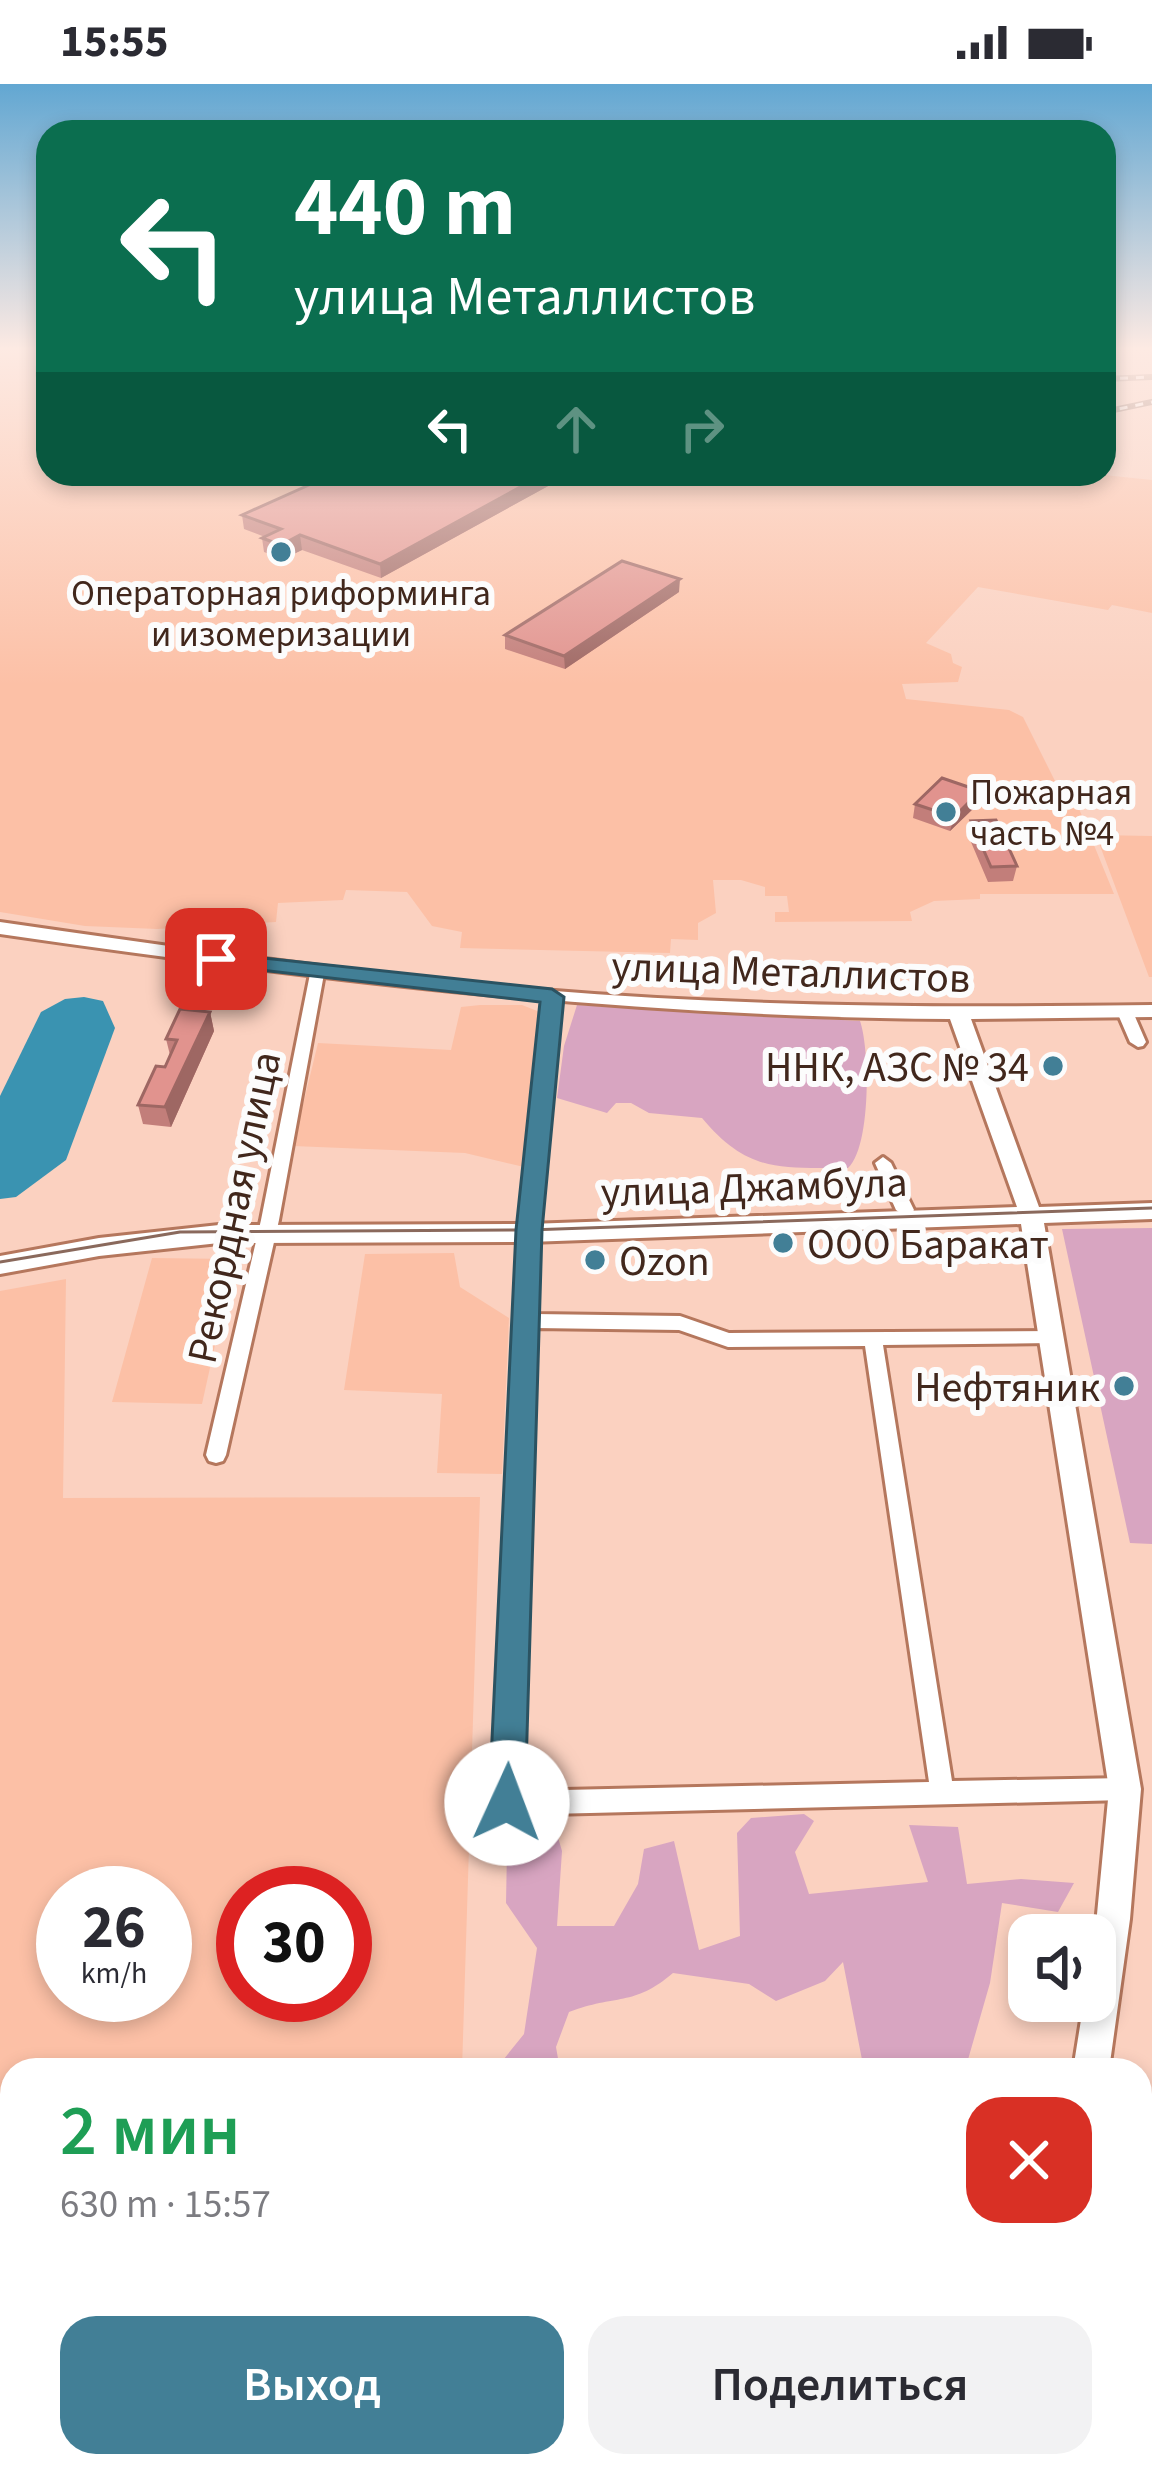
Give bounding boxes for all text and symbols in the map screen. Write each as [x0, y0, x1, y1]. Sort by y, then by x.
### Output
text: 15:55 [60, 10, 169, 74]
text: 440 m [294, 148, 516, 268]
icon: left [96, 168, 252, 324]
text: улица Металлистов [294, 259, 756, 336]
icon: left [417, 396, 483, 462]
icon: ahead [543, 396, 609, 462]
icon: right [669, 396, 735, 462]
marker: Операторная риформинга и изомеризации [268, 539, 294, 565]
place label: Операторная риформинга и изомеризации [71, 568, 491, 660]
place label: Пожарная часть №4 [970, 767, 1132, 859]
marker: Пожарная часть №4 [933, 799, 959, 825]
pin [165, 908, 267, 1010]
icon: arrive [183, 926, 249, 992]
street label: улица Металлистов [611, 937, 971, 1009]
place label: ННК, АЗС № 34 [765, 1038, 1029, 1098]
street label: Рекордная улица [173, 1046, 297, 1369]
marker: ННК, АЗС № 34 [1040, 1053, 1066, 1079]
street label: улица Джамбула [600, 1153, 908, 1223]
place label: ООО Баракат [807, 1215, 1049, 1275]
marker: ООО Баракат [770, 1230, 796, 1256]
place label: Ozon [619, 1232, 710, 1292]
marker: Ozon [582, 1247, 608, 1273]
place label: Нефтяник [914, 1358, 1100, 1418]
marker: Нефтяник [1111, 1373, 1137, 1399]
position arrow [444, 1740, 570, 1866]
speed limit sign: 30 [216, 1866, 372, 2022]
text: 26 [82, 1886, 146, 1971]
map controls [1008, 1914, 1116, 2022]
button: sound [1008, 1914, 1116, 2022]
text: km/h [81, 1952, 147, 1995]
text: 2 мин [60, 2080, 240, 2183]
button: close [966, 2097, 1092, 2223]
text: 630 m · 15:57 [60, 2177, 271, 2233]
button: Выход [60, 2316, 564, 2454]
button: Поделиться [588, 2316, 1092, 2454]

